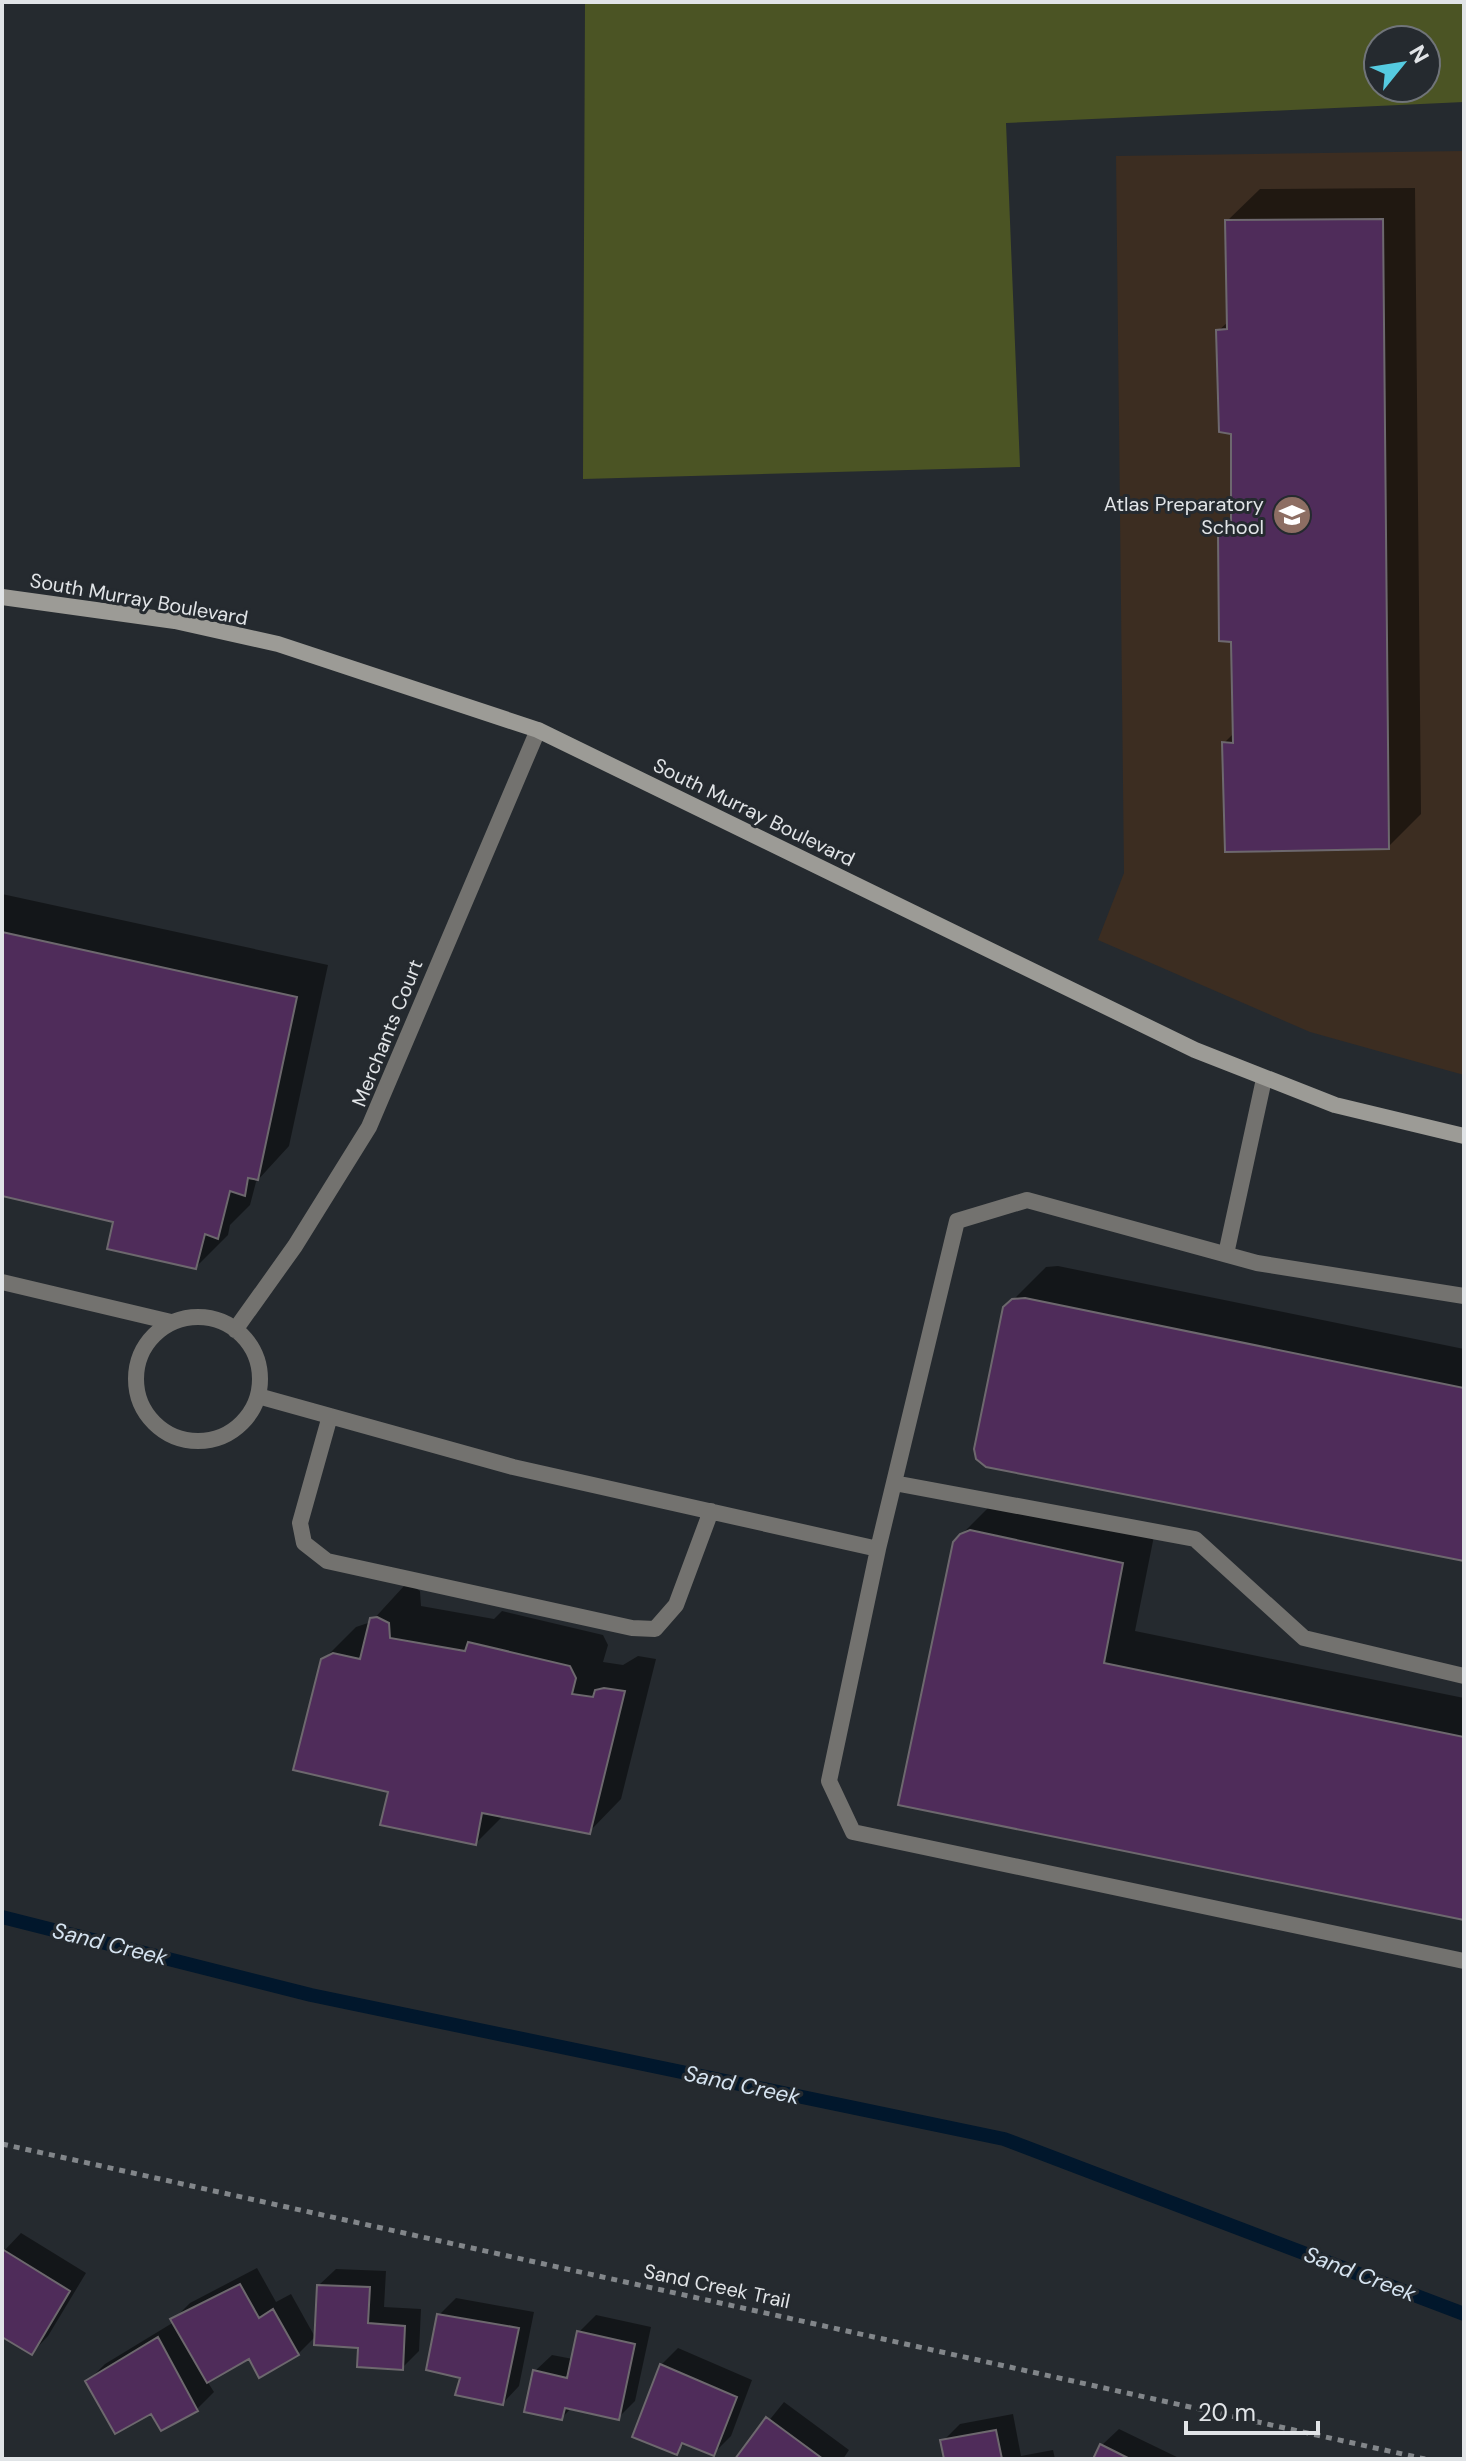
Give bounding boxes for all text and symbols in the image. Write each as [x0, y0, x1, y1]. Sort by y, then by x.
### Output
north arrow [1362, 24, 1442, 104]
text: N [1402, 40, 1435, 68]
place label: Atlas Preparatory School [1104, 491, 1264, 540]
school or university icon: Atlas Preparatory School [1271, 494, 1313, 536]
street label: South Murray Boulevard [28, 567, 250, 631]
street label: South Murray Boulevard [649, 752, 859, 872]
street label: Merchants Court [346, 955, 428, 1110]
water label: Sand Creek [49, 1916, 171, 1972]
water label: Sand Creek [682, 2059, 803, 2112]
water label: Sand Creek [1300, 2239, 1421, 2309]
street label: Sand Creek Trail [641, 2258, 793, 2314]
scale bar [1186, 2385, 1318, 2435]
text: 20 m [1198, 2397, 1256, 2428]

